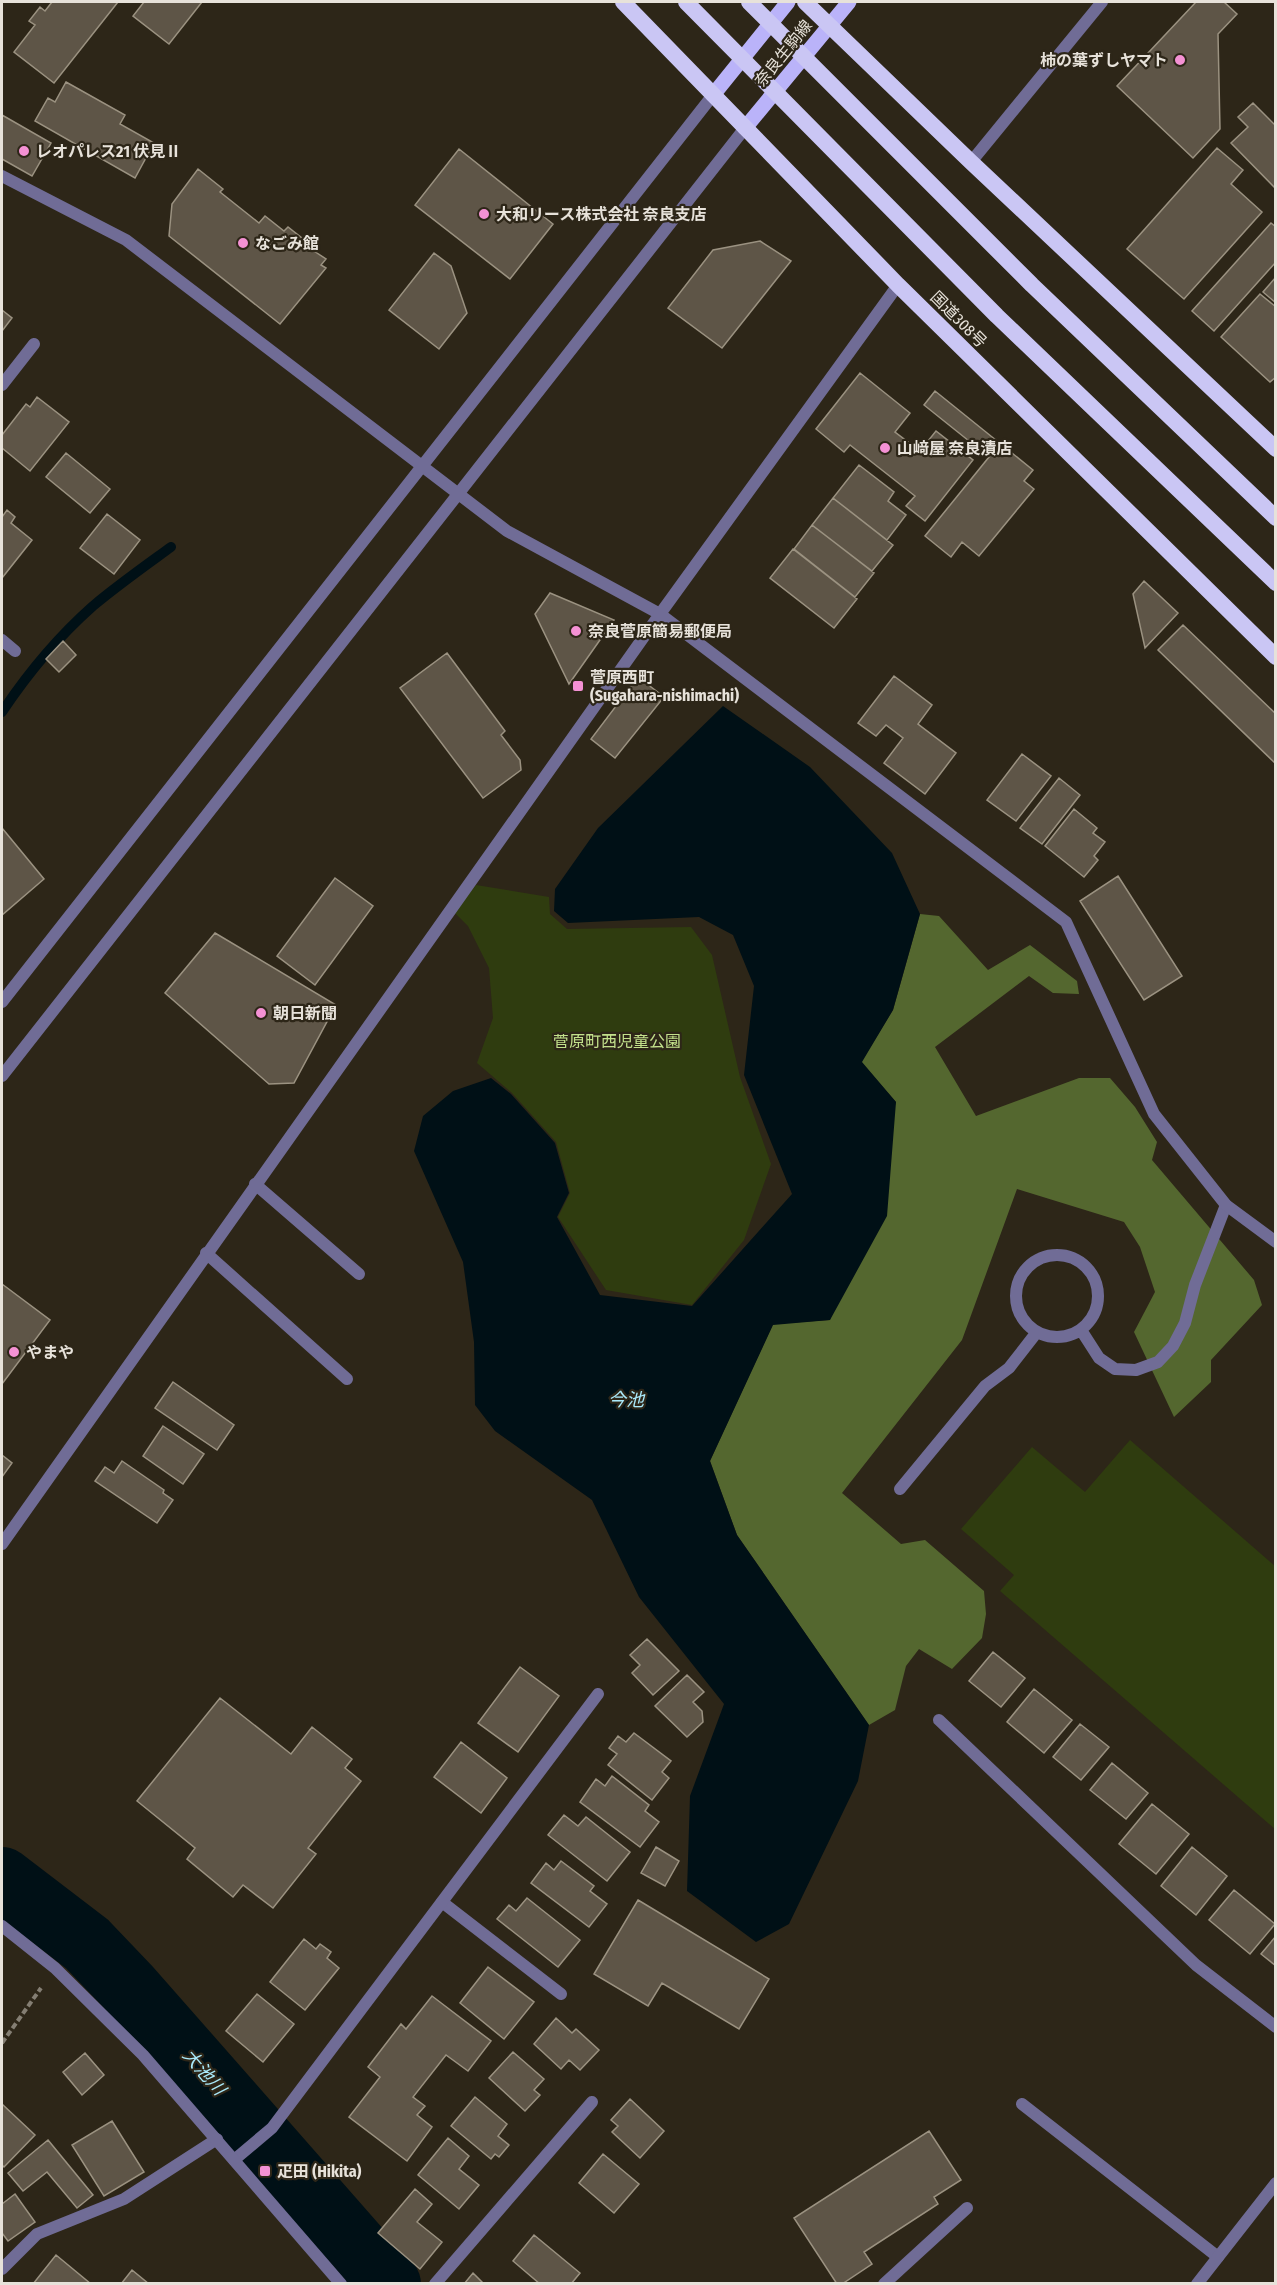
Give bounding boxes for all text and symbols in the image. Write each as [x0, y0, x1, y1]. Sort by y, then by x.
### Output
street label: 奈良生駒線 [751, 16, 816, 90]
place label: 柿の葉ずしヤマト [1040, 51, 1168, 70]
marker: 柿の葉ずしヤマト [1173, 53, 1187, 67]
place label: レオパレス21 伏見Ⅱ [36, 142, 181, 161]
marker: レオパレス21 伏見Ⅱ [17, 144, 31, 158]
place label: 大和リース株式会社 奈良支店 [496, 205, 707, 224]
marker: 大和リース株式会社 奈良支店 [477, 207, 491, 221]
place label: なごみ館 [255, 234, 319, 253]
marker: なごみ館 [236, 236, 250, 250]
street label: 国道308号 [927, 287, 991, 351]
place label: 山﨑屋 奈良漬店 [897, 439, 1012, 458]
marker: 山﨑屋 奈良漬店 [878, 441, 892, 455]
place label: 奈良菅原簡易郵便局 [588, 622, 732, 641]
marker: 奈良菅原簡易郵便局 [569, 624, 583, 638]
place label: 菅原西町 (Sugahara-nishimachi) [590, 668, 739, 705]
marker: 菅原西町 (Sugahara-nishimachi) [571, 679, 585, 693]
place label: 朝日新聞 [273, 1004, 337, 1023]
marker: 朝日新聞 [254, 1006, 268, 1020]
park label: 菅原町西児童公園 [553, 1032, 681, 1051]
place label: やまや [26, 1343, 74, 1362]
marker: やまや [7, 1345, 21, 1359]
water label: 今池 [608, 1389, 646, 1411]
water label: 大池川 [178, 2044, 231, 2101]
place label: 疋田 (Hikita) [277, 2162, 362, 2181]
marker: 疋田 (Hikita) [258, 2164, 272, 2178]

